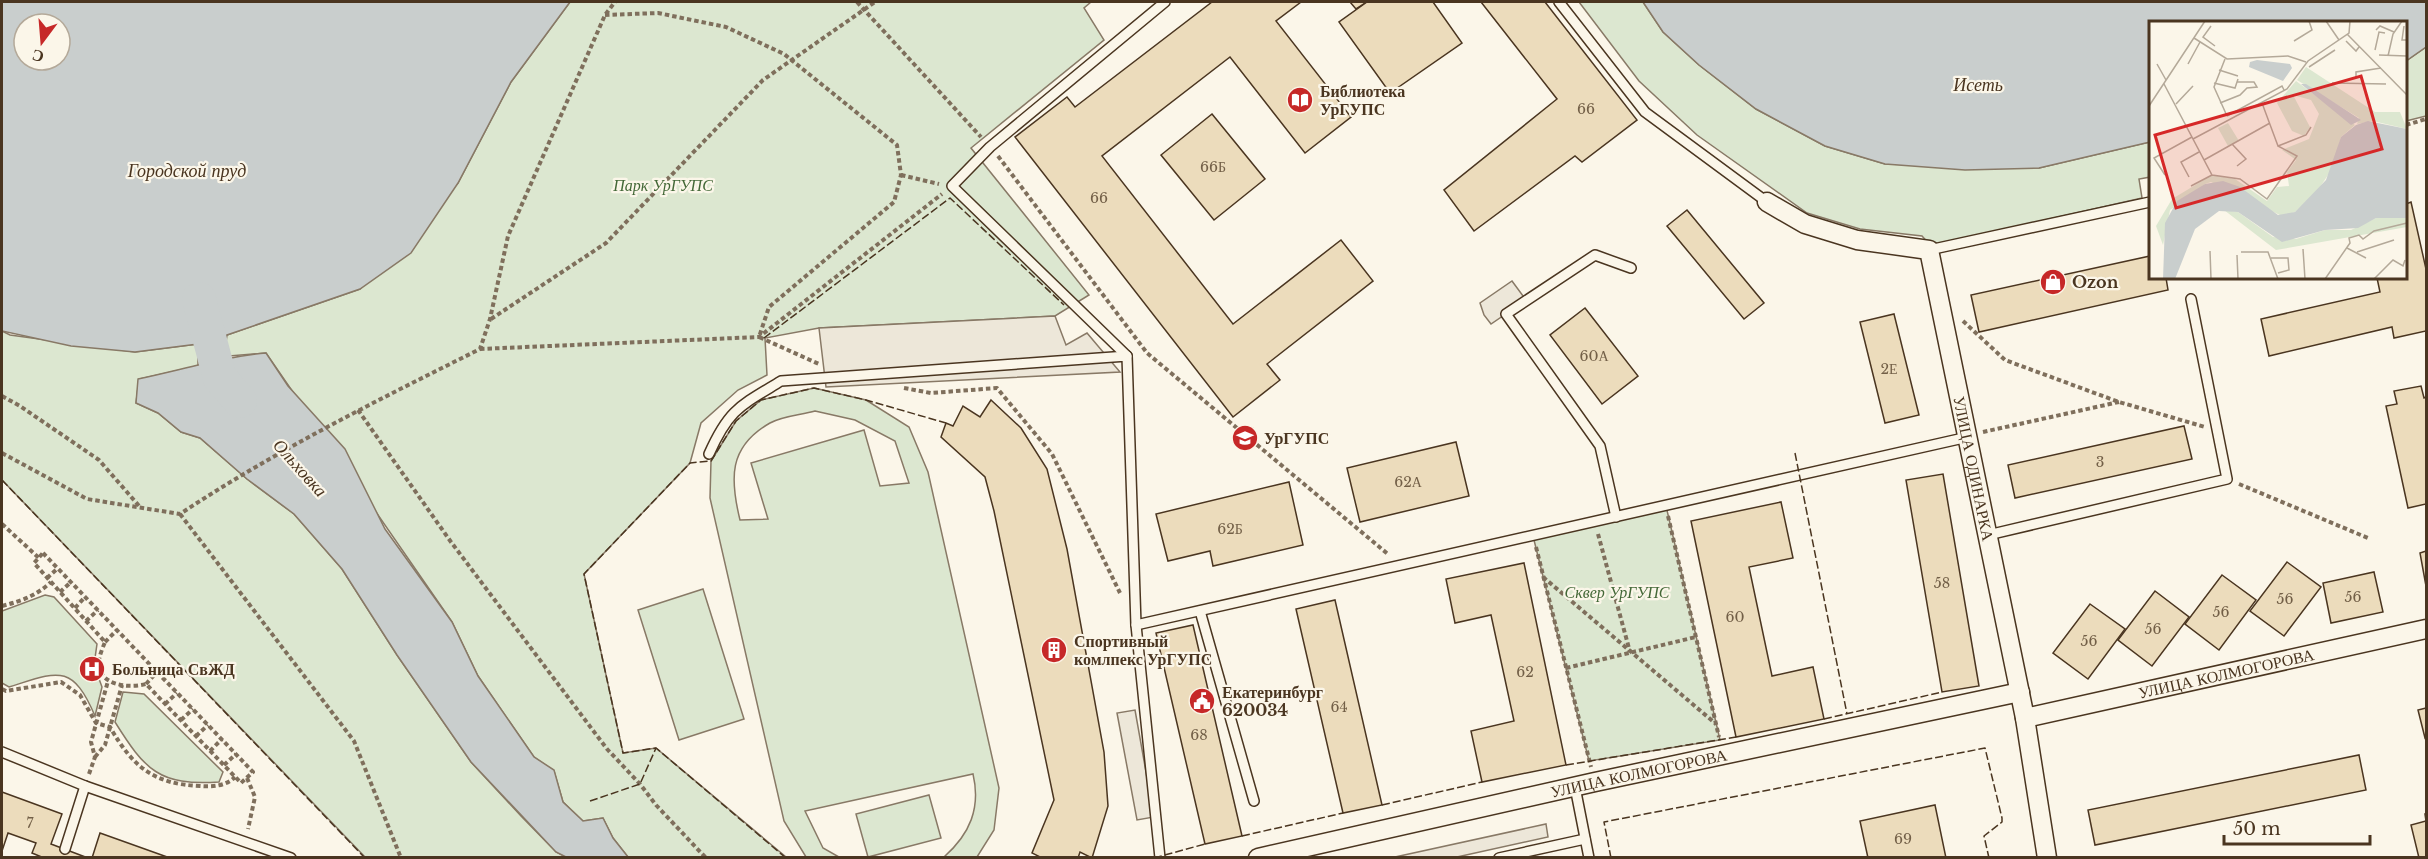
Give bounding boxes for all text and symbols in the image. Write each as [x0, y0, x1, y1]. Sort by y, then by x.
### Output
north arrow [12, 12, 72, 72]
inset map [2149, 21, 2407, 279]
text: С [30, 45, 46, 68]
water label: Исеть [1952, 74, 2003, 96]
place label: Библиотека УрГУПС [1320, 81, 1405, 119]
library icon: Библиотека УрГУПС [1285, 85, 1315, 115]
house number: 66 [1577, 100, 1595, 118]
house number: 66Б [1200, 158, 1226, 176]
water label: Городской пруд [127, 160, 246, 182]
park label: Парк УрГУПС [612, 175, 713, 195]
house number: 66 [1090, 189, 1108, 207]
shop icon: Ozon [2038, 267, 2068, 297]
place label: Ozon [2072, 272, 2119, 292]
house number: 60А [1579, 347, 1609, 365]
house number: 2Е [1880, 360, 1898, 378]
street label: УЛИЦА ОДИНАРКА [1949, 394, 1998, 543]
school or university icon: УрГУПС [1230, 423, 1260, 453]
place label: УрГУПС [1264, 428, 1329, 448]
water label: Ольховка [268, 434, 332, 502]
house number: 3 [2096, 453, 2104, 471]
house number: 62А [1394, 473, 1423, 491]
house number: 62Б [1217, 520, 1243, 538]
house number: 58 [1934, 574, 1950, 592]
park label: Сквер УрГУПС [1565, 582, 1670, 602]
house number: 56 [2345, 588, 2361, 606]
house number: 56 [2277, 590, 2293, 608]
house number: 56 [2213, 603, 2229, 621]
house number: 60 [1726, 608, 1745, 626]
house number: 56 [2145, 620, 2161, 638]
place label: Спортивный комлпекс УрГУПС [1074, 631, 1212, 669]
house number: 56 [2081, 632, 2097, 650]
building icon: Спортивный комлпекс УрГУПС [1039, 635, 1069, 665]
street label: УЛИЦА КОЛМОГОРОВА [2136, 644, 2316, 703]
hospital icon: Больница СвЖД [77, 654, 107, 684]
place label: Больница СвЖД [112, 659, 235, 679]
house number: 62 [1516, 663, 1534, 681]
place label: Екатеринбург 620034 [1222, 682, 1323, 720]
public building icon: Екатеринбург 620034 [1187, 686, 1217, 716]
house number: 64 [1330, 698, 1348, 716]
house number: 68 [1190, 726, 1208, 744]
street label: УЛИЦА КОЛМОГОРОВА [1549, 744, 1729, 802]
scale bar [2224, 808, 2370, 846]
house number: 7 [26, 814, 34, 832]
text: 50 m [2233, 818, 2281, 840]
house number: 69 [1894, 830, 1912, 848]

